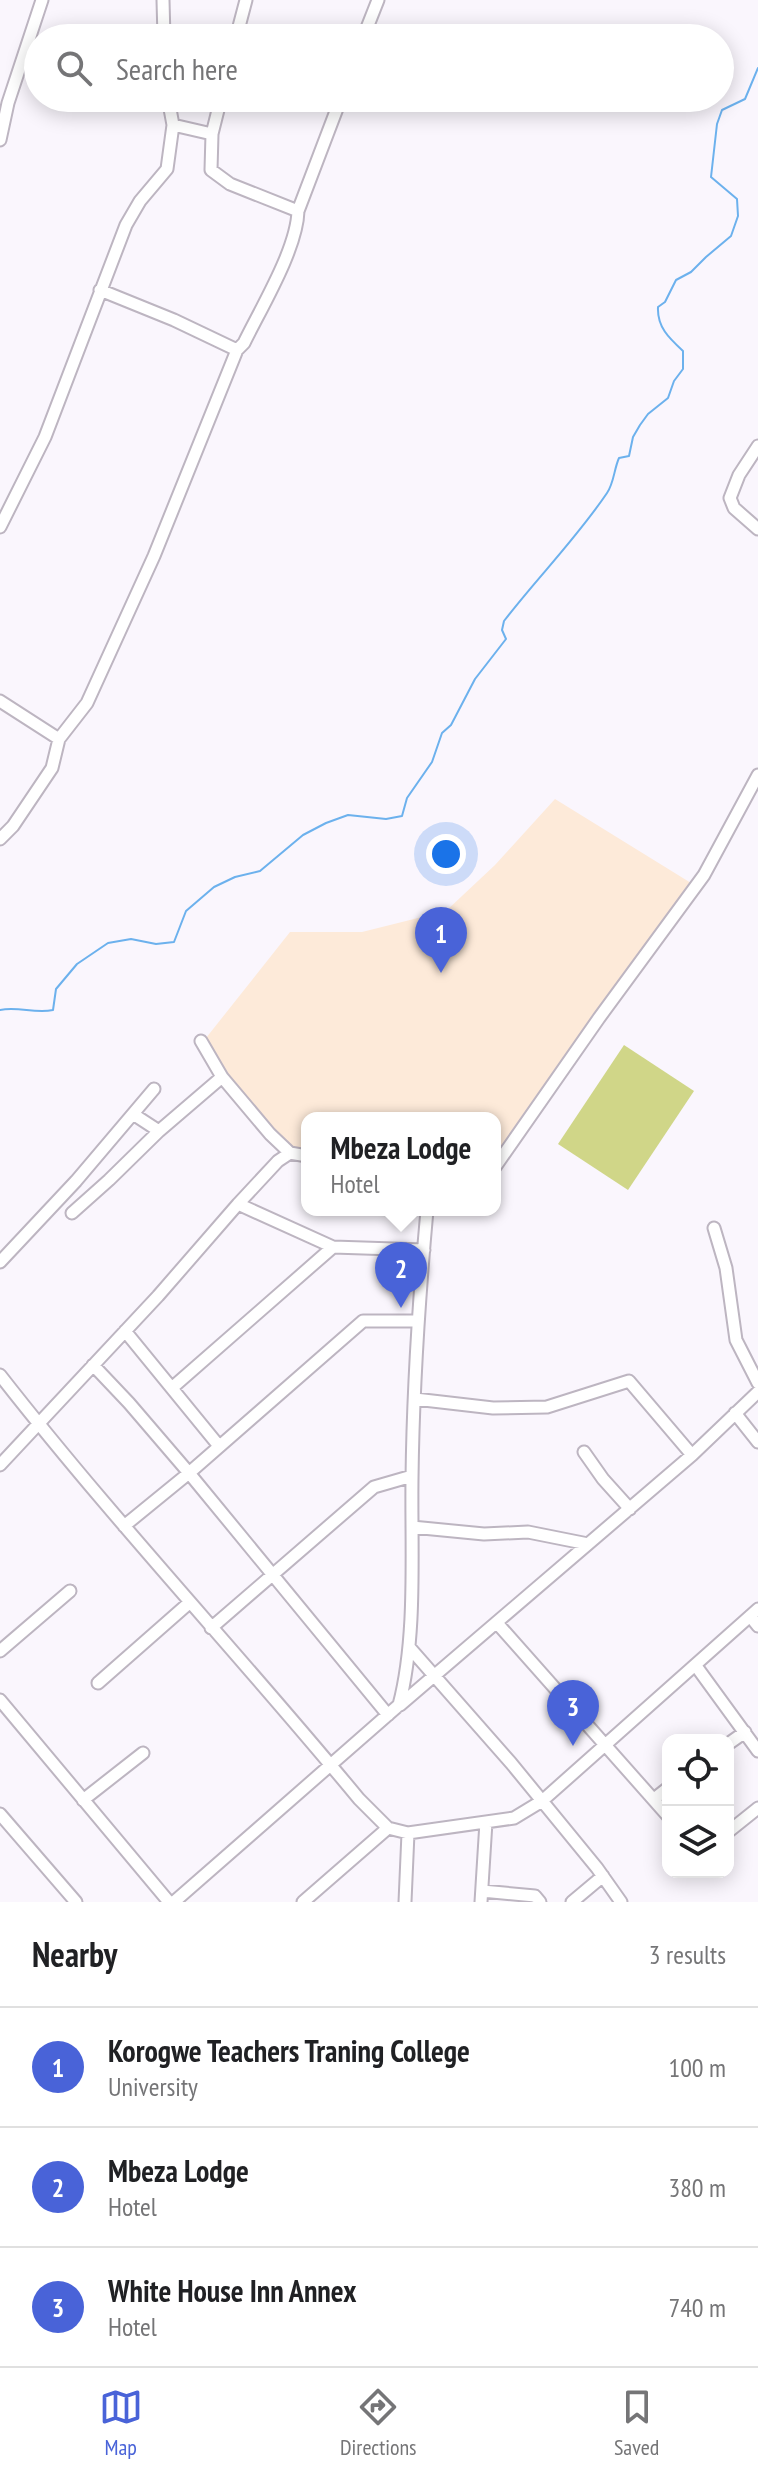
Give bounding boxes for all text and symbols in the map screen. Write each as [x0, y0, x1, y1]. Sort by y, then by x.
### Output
search box [24, 24, 734, 112]
icon: search [52, 46, 96, 90]
text: Search here [116, 49, 238, 88]
your location [426, 834, 466, 874]
pin: 1 [415, 907, 467, 973]
popup [301, 1112, 501, 1216]
text: Mbeza Lodge [331, 1128, 471, 1167]
text: Hotel [331, 1167, 380, 1200]
pin: 2 [375, 1242, 427, 1308]
pin: 3 [547, 1680, 599, 1746]
map controls [662, 1734, 734, 1878]
button: locate [662, 1734, 734, 1806]
button: layers [662, 1806, 734, 1878]
text: Nearby [32, 1932, 117, 1976]
text: 3 results [649, 1938, 726, 1971]
text: Korogwe Teachers Traning College [108, 2031, 470, 2070]
text: 1 [52, 2051, 64, 2084]
text: 100 m [668, 2051, 726, 2084]
text: University [108, 2070, 198, 2103]
text: Mbeza Lodge [108, 2151, 249, 2190]
text: 2 [52, 2171, 64, 2204]
text: 380 m [668, 2171, 726, 2204]
text: Hotel [108, 2190, 157, 2223]
text: White House Inn Annex [108, 2271, 356, 2310]
text: 3 [52, 2291, 64, 2324]
text: 740 m [668, 2291, 726, 2324]
text: Hotel [108, 2310, 157, 2343]
tab: Map [99, 2385, 143, 2461]
tab: Directions [340, 2385, 417, 2461]
tab: Saved [614, 2385, 659, 2461]

